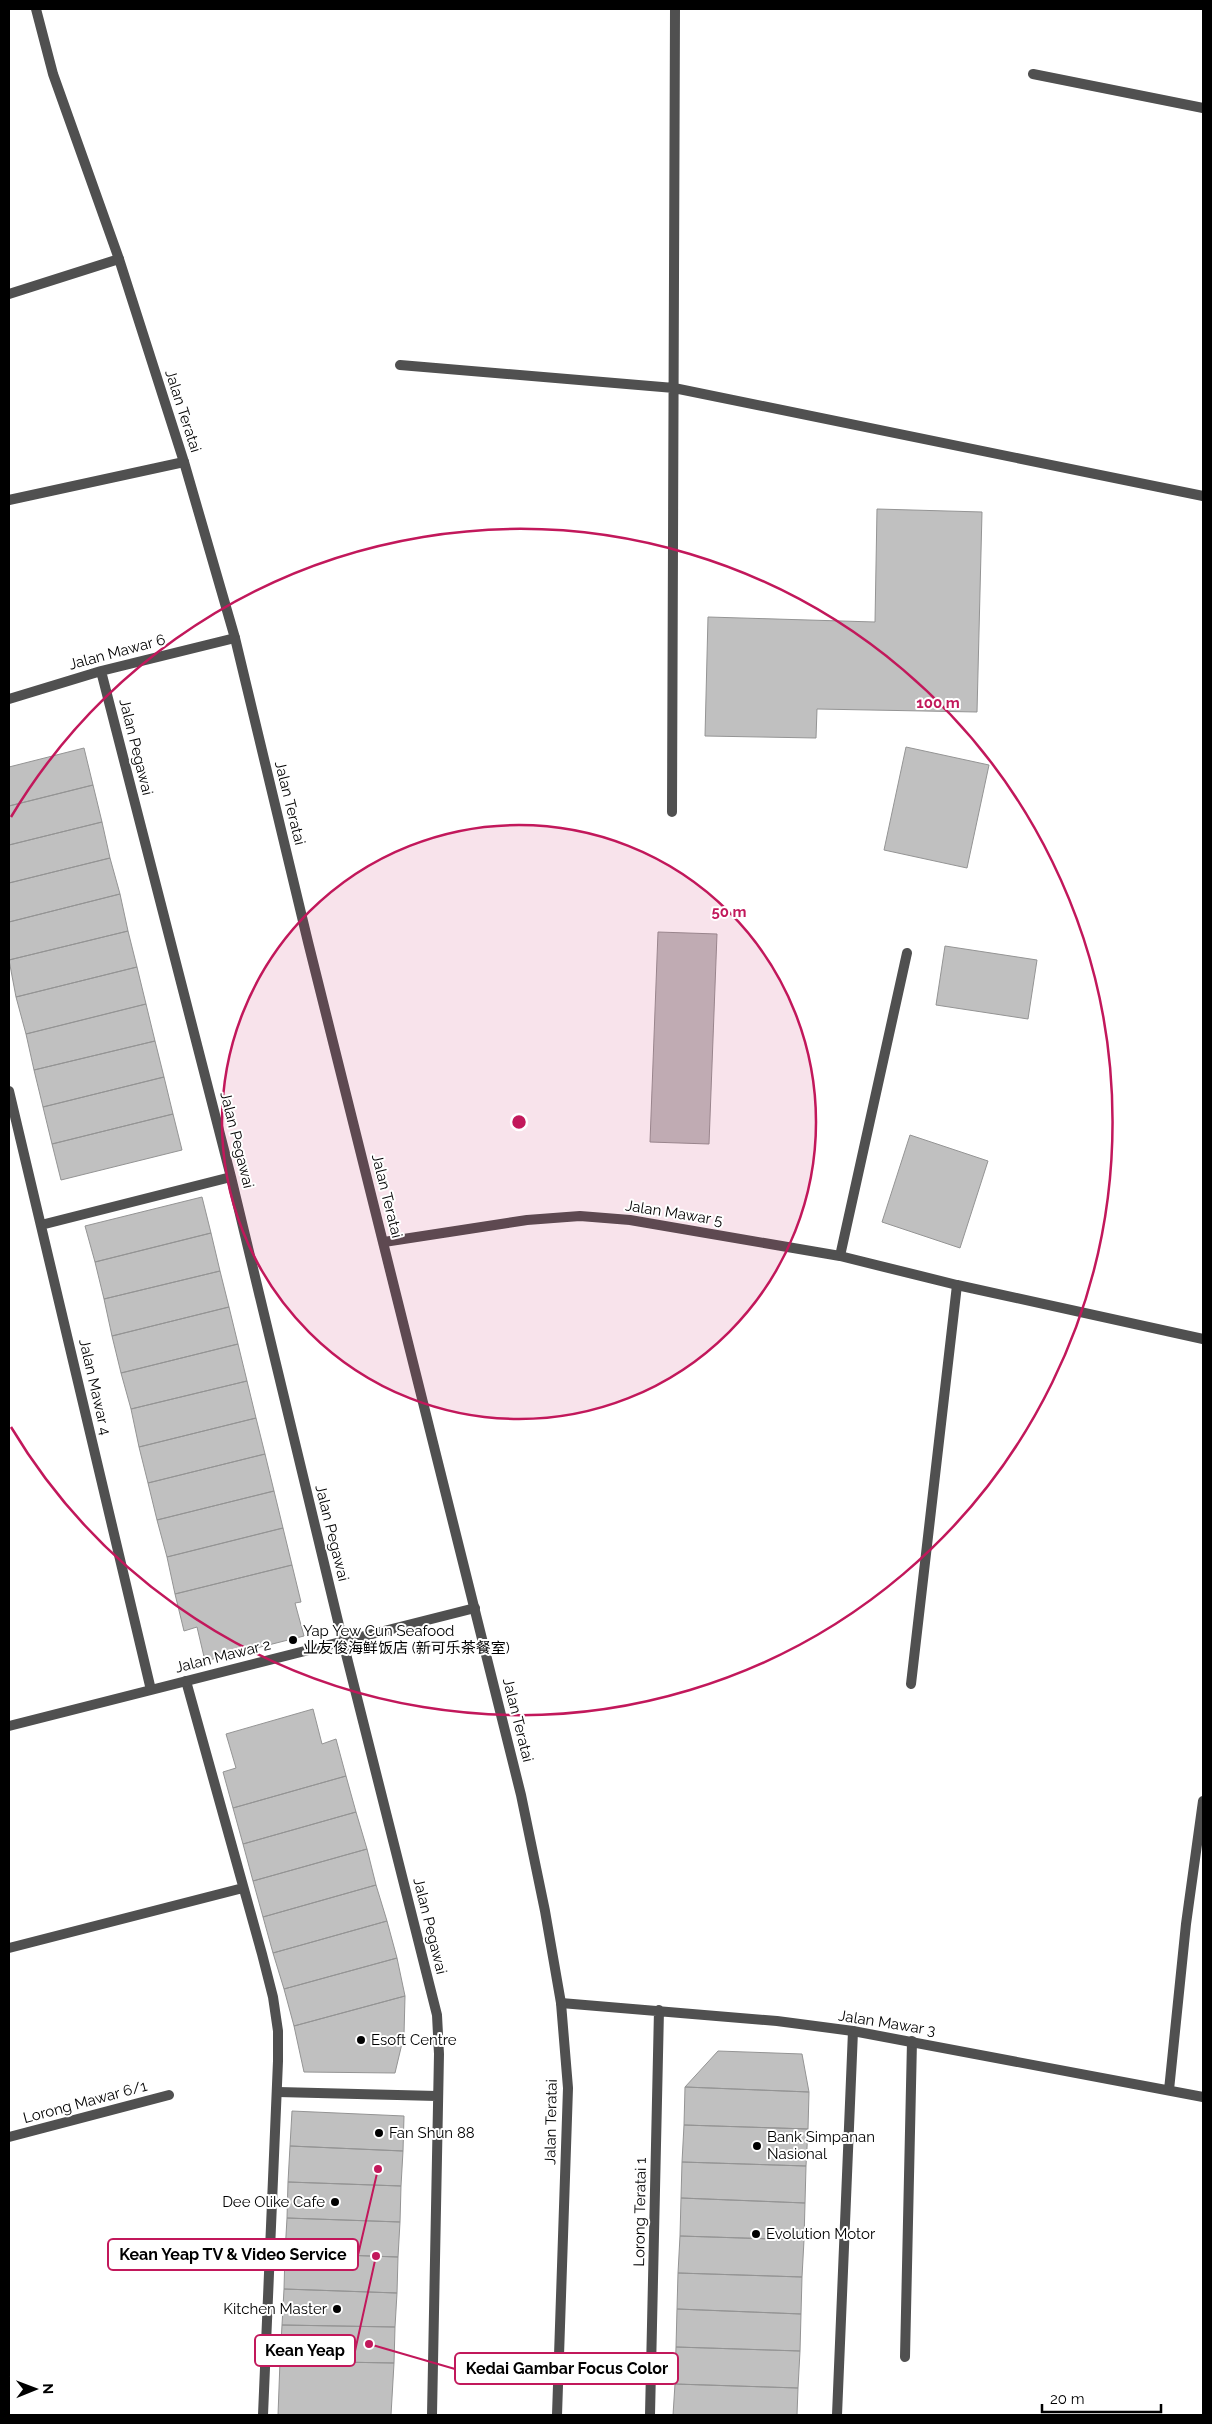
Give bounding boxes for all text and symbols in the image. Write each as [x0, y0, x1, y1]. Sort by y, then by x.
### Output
street label: Jalan Teratai [161, 367, 205, 455]
street label: Jalan Mawar 6 [67, 630, 167, 674]
text: 100 m [916, 694, 960, 712]
street label: Jalan Pegawai [115, 697, 157, 797]
street label: Jalan Teratai [271, 759, 309, 847]
text: 50 m [711, 903, 747, 921]
street label: Jalan Pegawai [216, 1090, 258, 1190]
centre of rings [510, 1113, 528, 1131]
street label: Jalan Teratai [368, 1152, 406, 1240]
street label: Jalan Mawar 5 [624, 1196, 724, 1230]
street label: Jalan Mawar 4 [75, 1337, 115, 1437]
street label: Jalan Pegawai [311, 1483, 353, 1583]
place label: Yap Yew Cun Seafood 业友俊海鲜饭店 (新可乐茶餐室) [303, 1622, 510, 1657]
marker: Yap Yew Cun Seafood 业友俊海鲜饭店 (新可乐茶餐室) [287, 1634, 299, 1646]
street label: Jalan Mawar 2 [173, 1635, 273, 1677]
street label: Jalan Teratai [499, 1676, 537, 1764]
street label: Jalan Pegawai [409, 1876, 451, 1976]
street label: Jalan Mawar 3 [837, 2006, 937, 2040]
place label: Esoft Centre [371, 2031, 457, 2049]
marker: Esoft Centre [355, 2034, 367, 2046]
street label: Lorong Mawar 6/1 [21, 2077, 149, 2127]
street label: Jalan Teratai [541, 2079, 561, 2165]
place label: Fan Shun 88 [389, 2124, 475, 2142]
marker: Fan Shun 88 [373, 2127, 385, 2139]
place label: Bank Simpanan Nasional [767, 2128, 875, 2163]
marker: Bank Simpanan Nasional [751, 2140, 763, 2152]
street label: Lorong Teratai 1 [630, 2157, 650, 2267]
place label: Dee Olike Cafe [222, 2193, 325, 2211]
marker: Dee Olike Cafe [329, 2196, 341, 2208]
place label: Evolution Motor [766, 2225, 876, 2243]
marker: Evolution Motor [750, 2228, 762, 2240]
callout: Kean Yeap TV & Video Service [108, 2239, 358, 2270]
text: Kean Yeap TV & Video Service [119, 2245, 347, 2264]
place label: Kitchen Master [223, 2300, 328, 2318]
marker: Kitchen Master [331, 2303, 343, 2315]
callout: Kean Yeap [255, 2335, 355, 2366]
text: Kean Yeap [265, 2341, 345, 2360]
callout: Kedai Gambar Focus Color [455, 2353, 678, 2384]
text: Kedai Gambar Focus Color [466, 2359, 668, 2378]
north arrow [10, 2364, 60, 2414]
scale bar [1042, 2382, 1161, 2414]
text: N [40, 2383, 56, 2394]
text: 20 m [1050, 2390, 1085, 2408]

